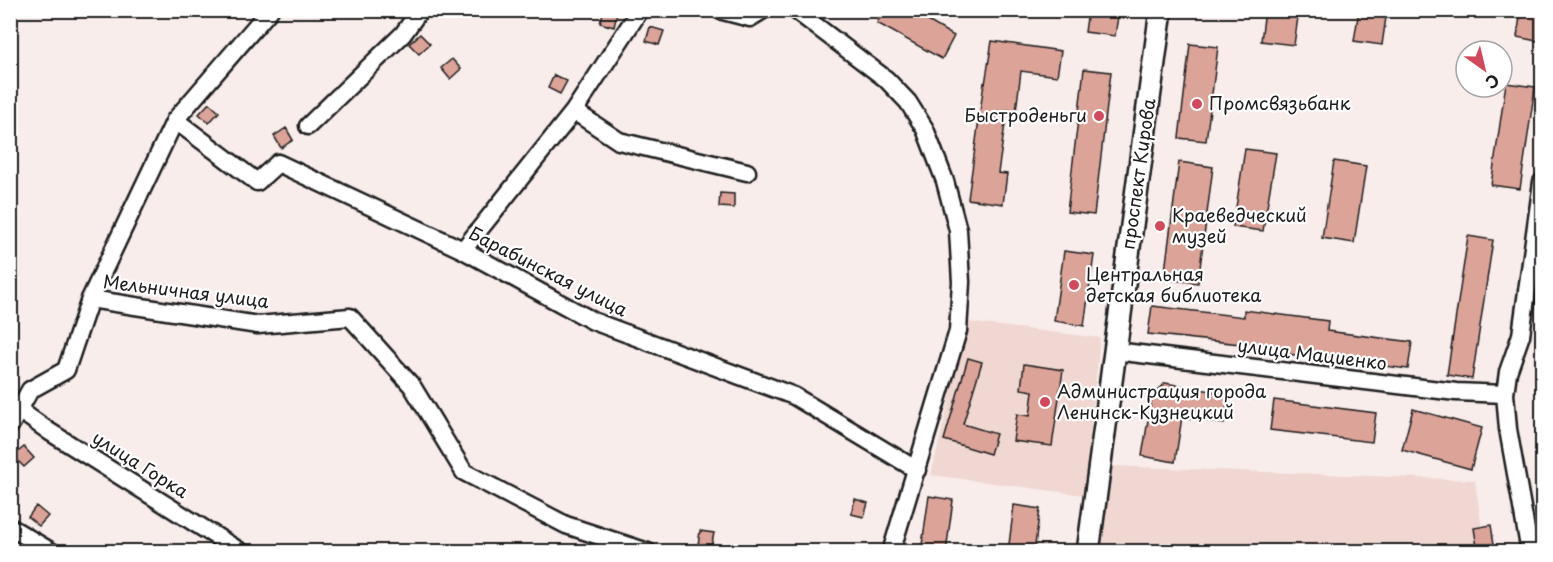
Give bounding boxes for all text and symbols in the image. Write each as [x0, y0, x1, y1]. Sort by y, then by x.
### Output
north arrow [1454, 39, 1514, 99]
text: С [1481, 69, 1505, 96]
place label: Промсвязьбанк [1209, 89, 1351, 116]
street label: проспект Кирова [1114, 96, 1162, 251]
marker: Промсвязьбанк [1190, 97, 1204, 111]
place label: Быстроденьги [964, 101, 1087, 128]
marker: Быстроденьги [1092, 109, 1106, 123]
place label: Краеведческий музей [1172, 201, 1307, 249]
street label: Барабинская улица [465, 219, 633, 323]
marker: Краеведческий музей [1153, 219, 1167, 233]
place label: Центральная детская библиотека [1086, 260, 1262, 308]
street label: Мельничная улица [102, 267, 271, 314]
marker: Центральная детская библиотека [1067, 278, 1081, 292]
street label: улица Мациенко [1236, 331, 1388, 376]
place label: Администрация города Ленинск-Кузнецкий [1057, 377, 1267, 425]
marker: Администрация города Ленинск-Кузнецкий [1038, 395, 1052, 409]
street label: улица Горка [88, 423, 195, 504]

